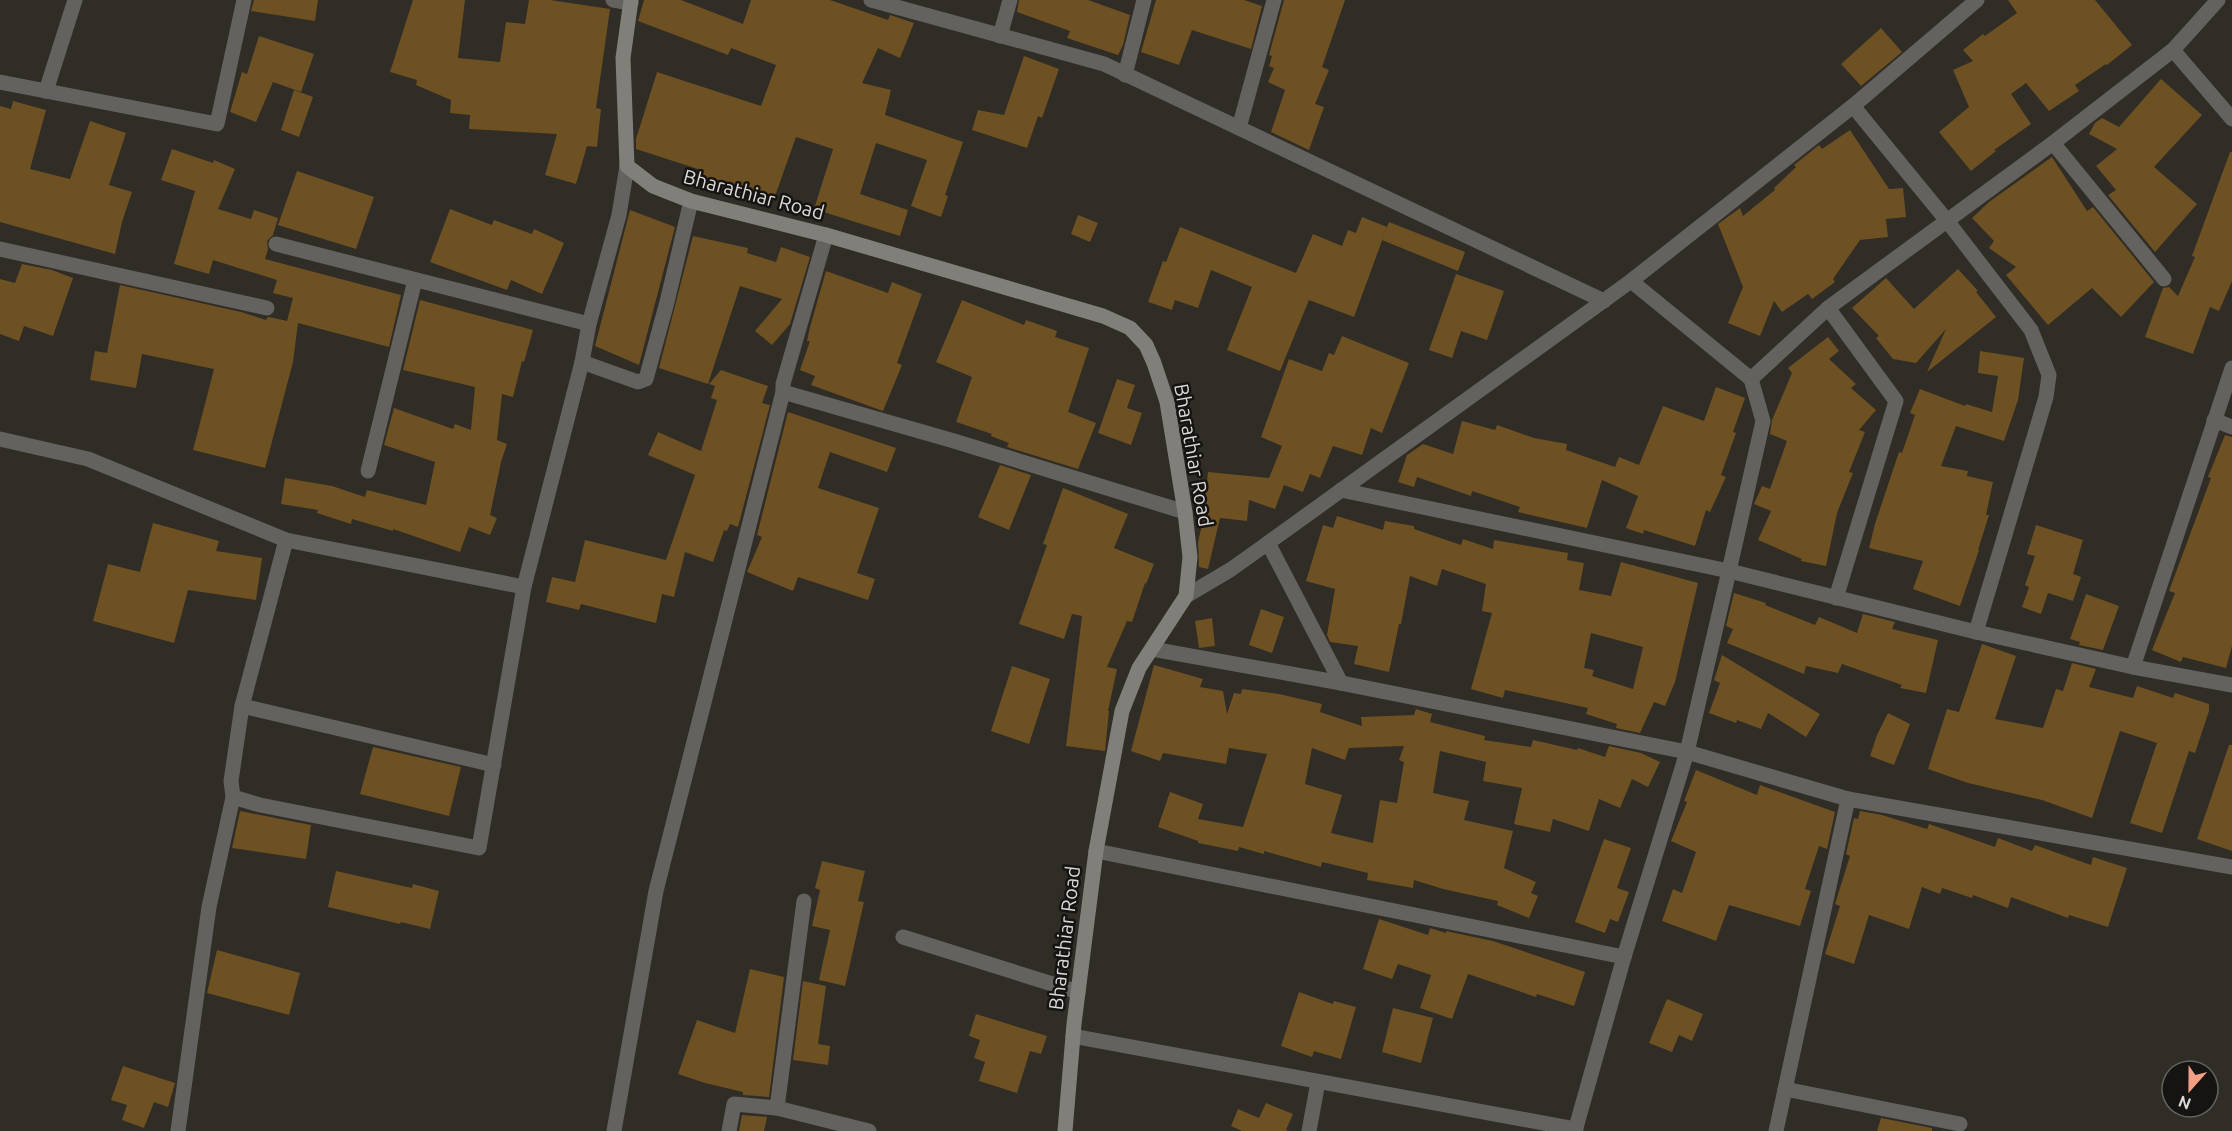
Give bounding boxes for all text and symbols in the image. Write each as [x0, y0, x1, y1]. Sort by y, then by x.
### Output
street label: Bharathiar Road [681, 164, 827, 224]
street label: Bharathiar Road [1170, 382, 1218, 528]
street label: Bharathiar Road [1044, 865, 1084, 1011]
north arrow [2160, 1059, 2220, 1119]
text: N [2176, 1092, 2193, 1114]

